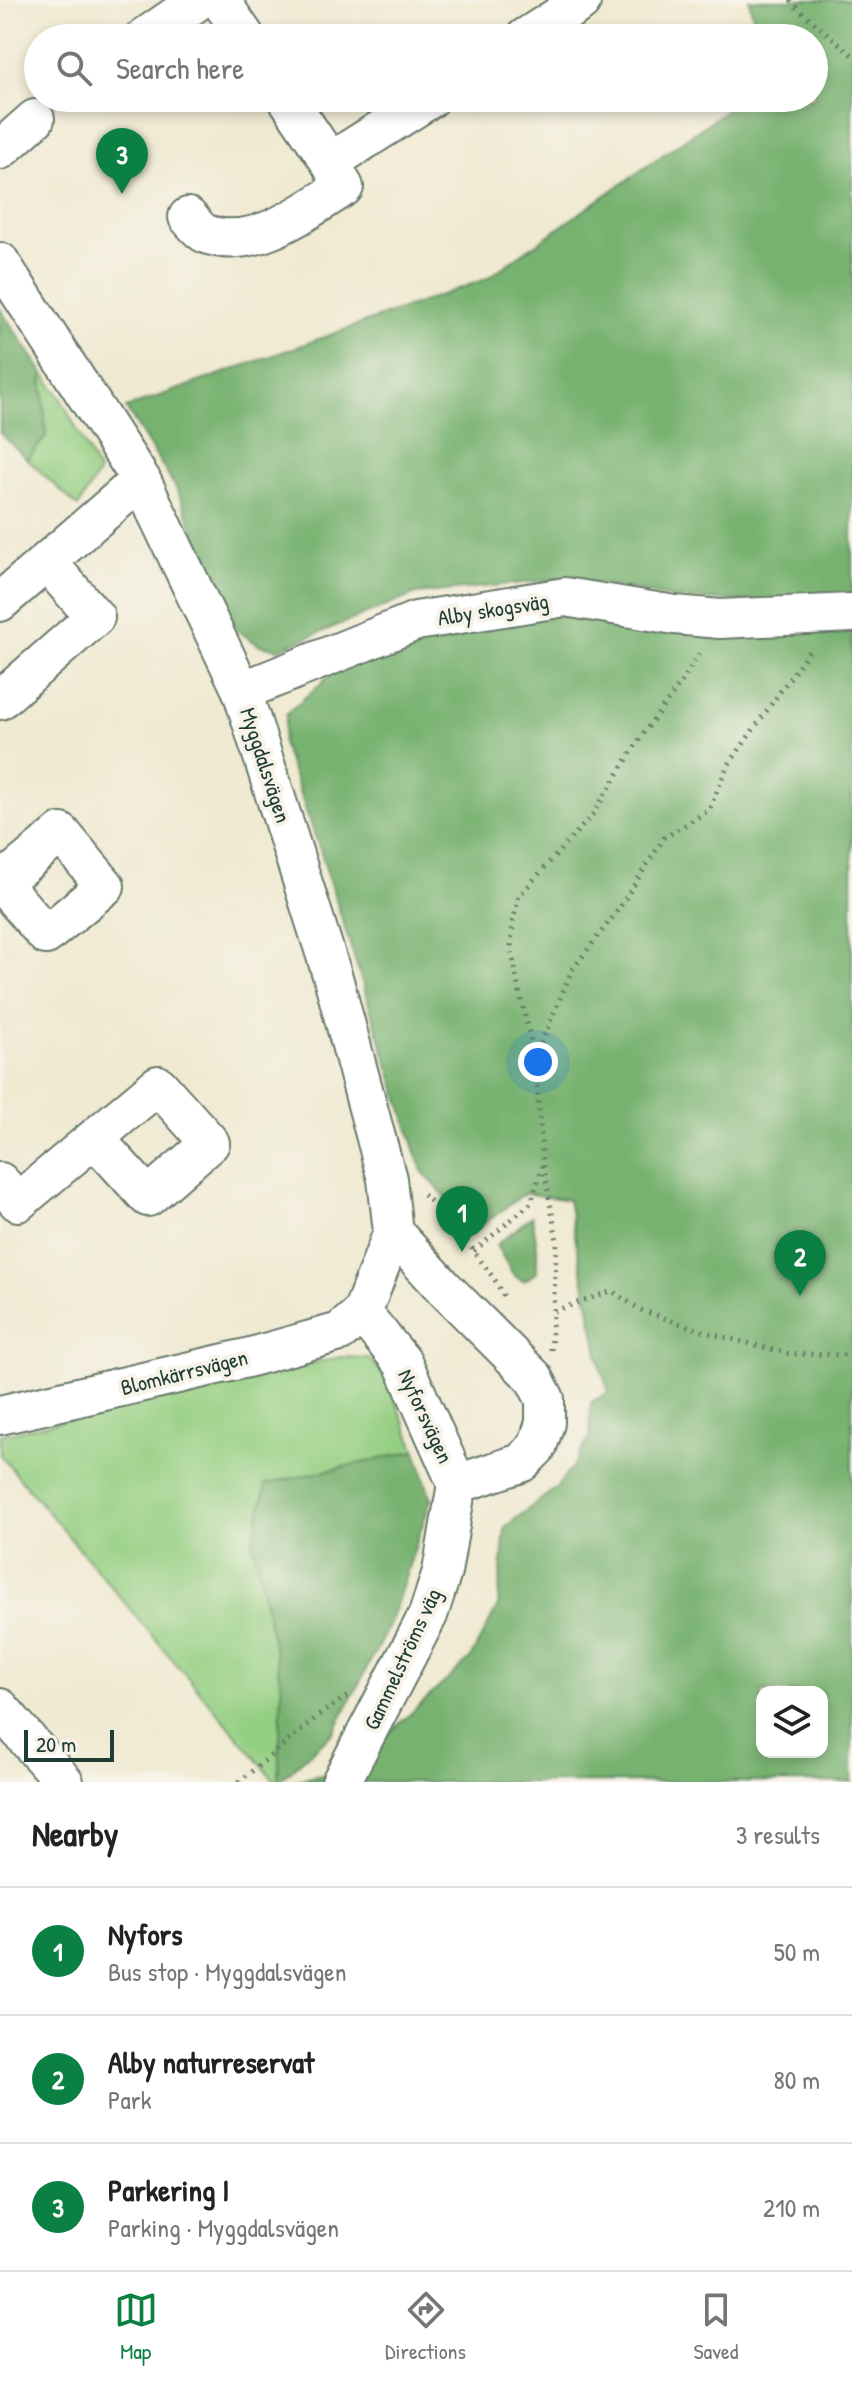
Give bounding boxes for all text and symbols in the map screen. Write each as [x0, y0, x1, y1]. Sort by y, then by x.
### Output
search box [24, 24, 828, 112]
icon: search [52, 46, 96, 90]
text: Search here [116, 48, 244, 88]
pin: 3 [96, 128, 148, 194]
street label: Alby skogsväg [435, 585, 551, 633]
street label: Myggdalsvägen [233, 704, 299, 826]
your location [518, 1042, 558, 1082]
pin: 1 [436, 1186, 488, 1252]
pin: 2 [774, 1230, 826, 1296]
street label: Blomkärrsvägen [117, 1342, 251, 1402]
street label: Nyforsvägen [391, 1364, 461, 1468]
street label: Gammelströms väg [356, 1583, 448, 1735]
map controls [756, 1686, 828, 1758]
button: layers [756, 1686, 828, 1758]
scale bar [24, 1726, 114, 1762]
text: 20 m [36, 1729, 76, 1759]
text: Nearby [32, 1811, 118, 1857]
text: 3 results [736, 1817, 820, 1852]
text: Nyfors [108, 1914, 183, 1954]
text: 1 [53, 1934, 63, 1969]
text: 50 m [774, 1934, 820, 1969]
text: Bus stop · Myggdalsvägen [108, 1954, 346, 1989]
text: Alby naturreservat [108, 2042, 314, 2082]
text: 2 [52, 2062, 64, 2097]
text: 80 m [773, 2062, 820, 2097]
text: Park [108, 2082, 152, 2117]
text: Parkering I [108, 2170, 229, 2210]
text: 3 [52, 2190, 64, 2225]
text: 210 m [763, 2190, 820, 2225]
text: Parking · Myggdalsvägen [108, 2210, 339, 2245]
tab: Map [114, 2288, 158, 2366]
tab: Directions [385, 2288, 466, 2366]
tab: Saved [693, 2288, 738, 2366]

